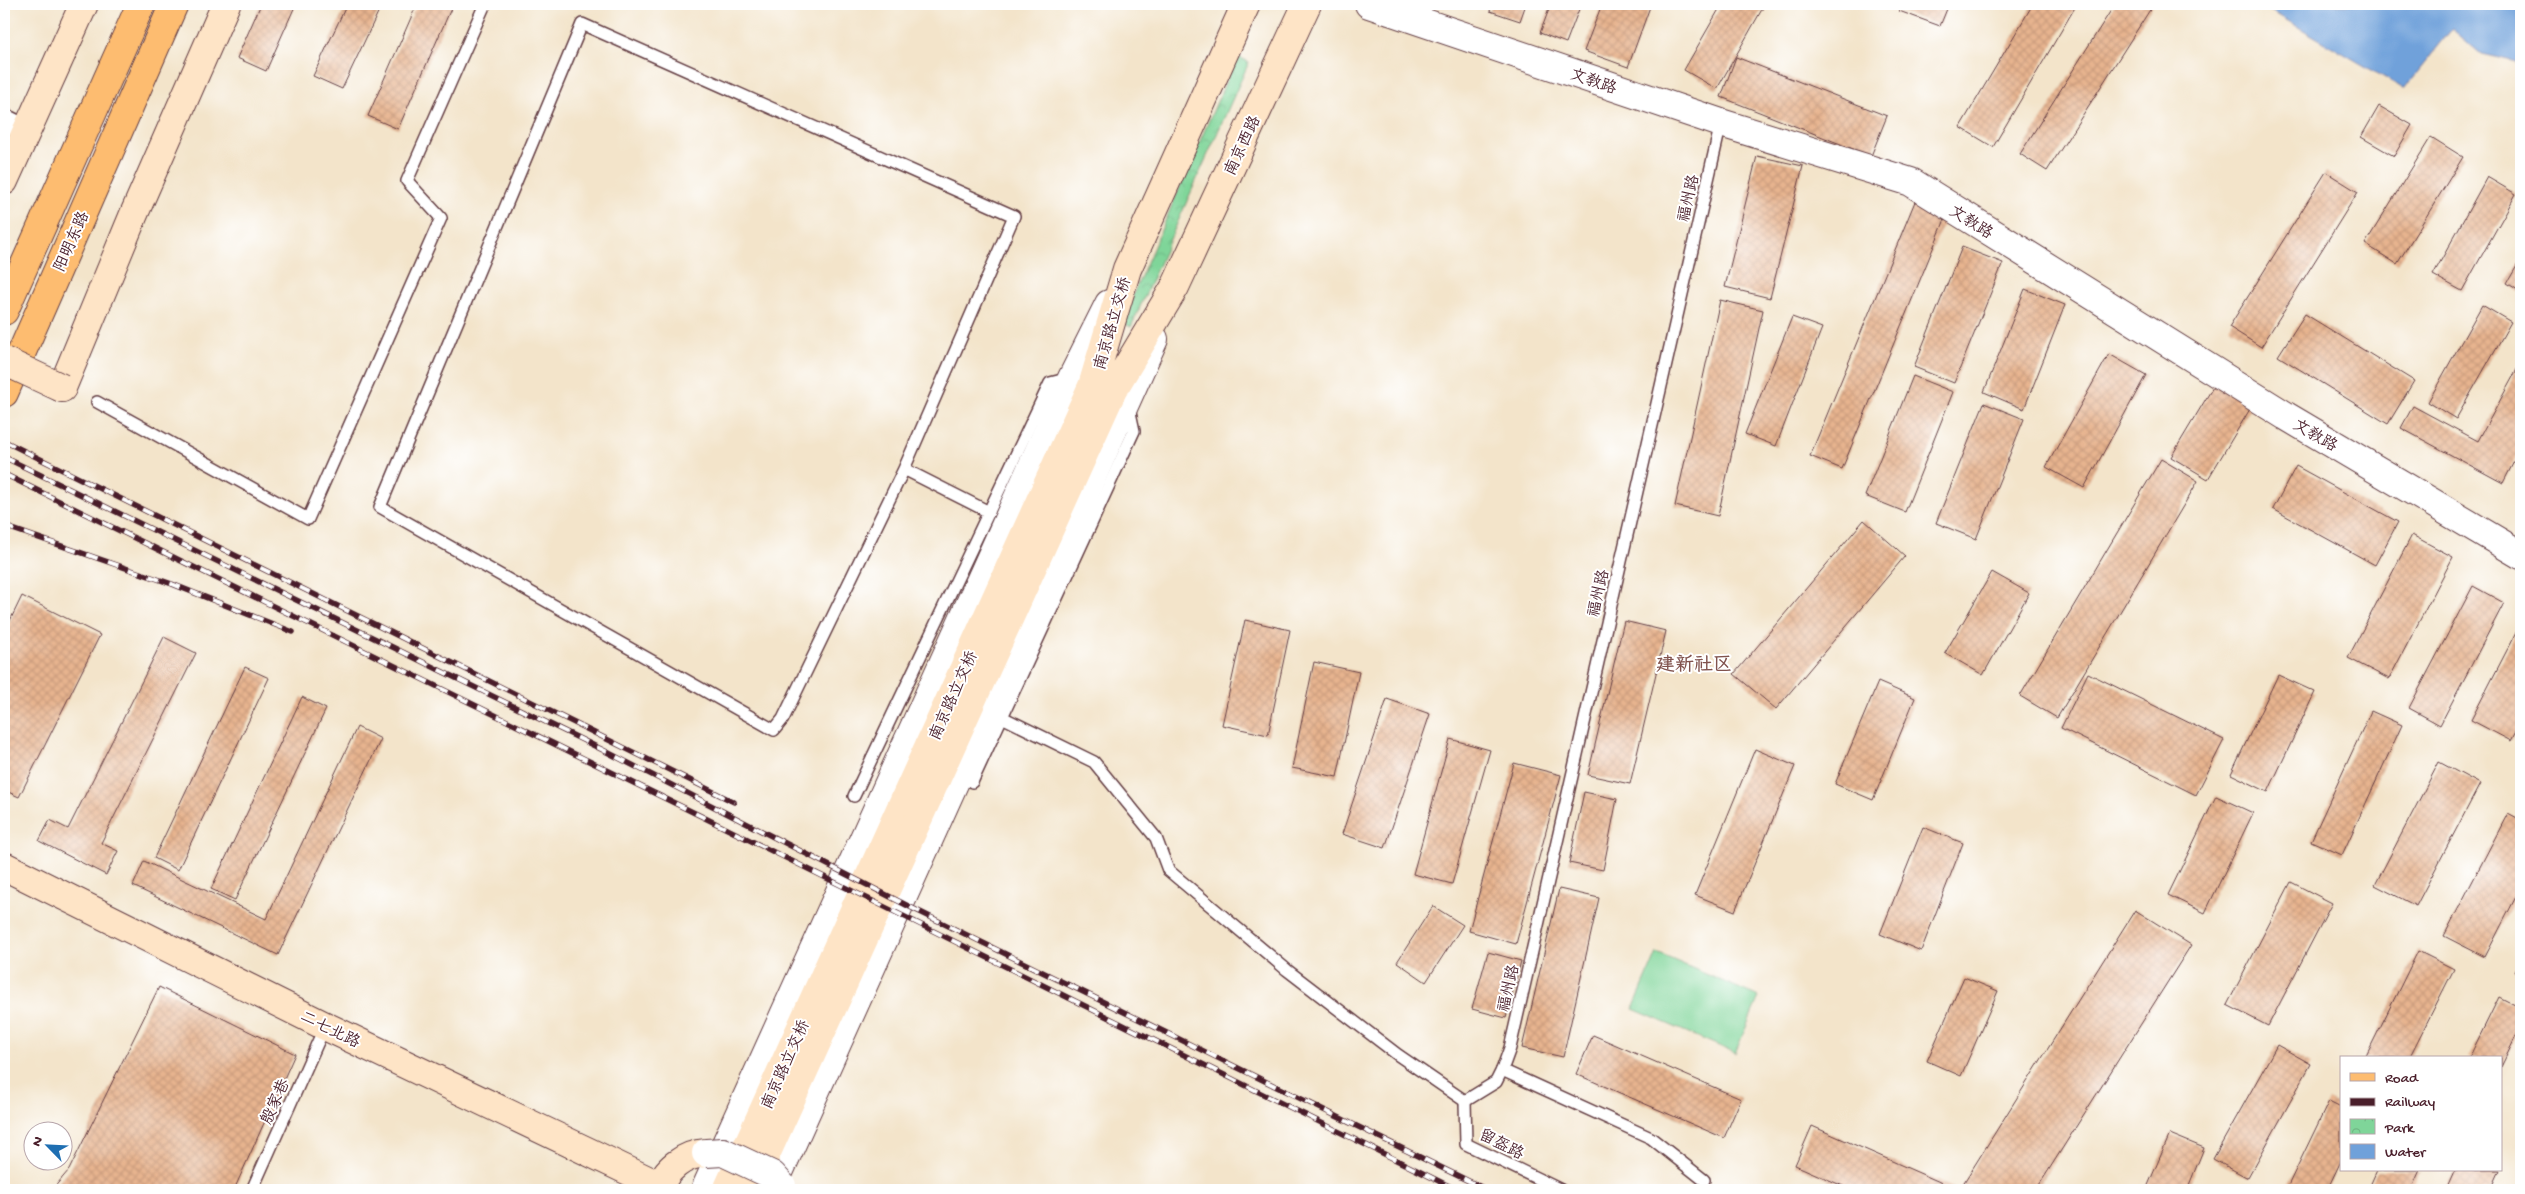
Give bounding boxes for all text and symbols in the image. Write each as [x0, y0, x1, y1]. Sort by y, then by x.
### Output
street label: 文教路 [1567, 65, 1619, 100]
street label: 南京西路 [1220, 113, 1266, 180]
street label: 福州路 [1674, 173, 1705, 224]
street label: 文教路 [1945, 201, 1997, 245]
street label: 阳明东路 [50, 209, 95, 276]
street label: 南京路立交桥 [1090, 275, 1137, 373]
street label: 文教路 [2289, 415, 2341, 457]
street label: 福州路 [1584, 568, 1615, 619]
street label: 南京路立交桥 [925, 648, 983, 744]
district label: 建新社区 [1656, 654, 1732, 678]
street label: 福州路 [1494, 963, 1525, 1014]
street label: 二七北路 [297, 1007, 363, 1054]
street label: 南京路立交桥 [757, 1017, 815, 1113]
legend [2340, 1056, 2502, 1172]
text: Road [2385, 1070, 2419, 1088]
street label: 殷家巷 [257, 1076, 296, 1128]
text: Railway [2385, 1094, 2436, 1112]
text: Park [2384, 1120, 2415, 1138]
north arrow [22, 1122, 72, 1172]
street label: 留盔路 [1475, 1125, 1527, 1165]
text: N [29, 1134, 48, 1149]
text: Water [2385, 1144, 2427, 1162]

